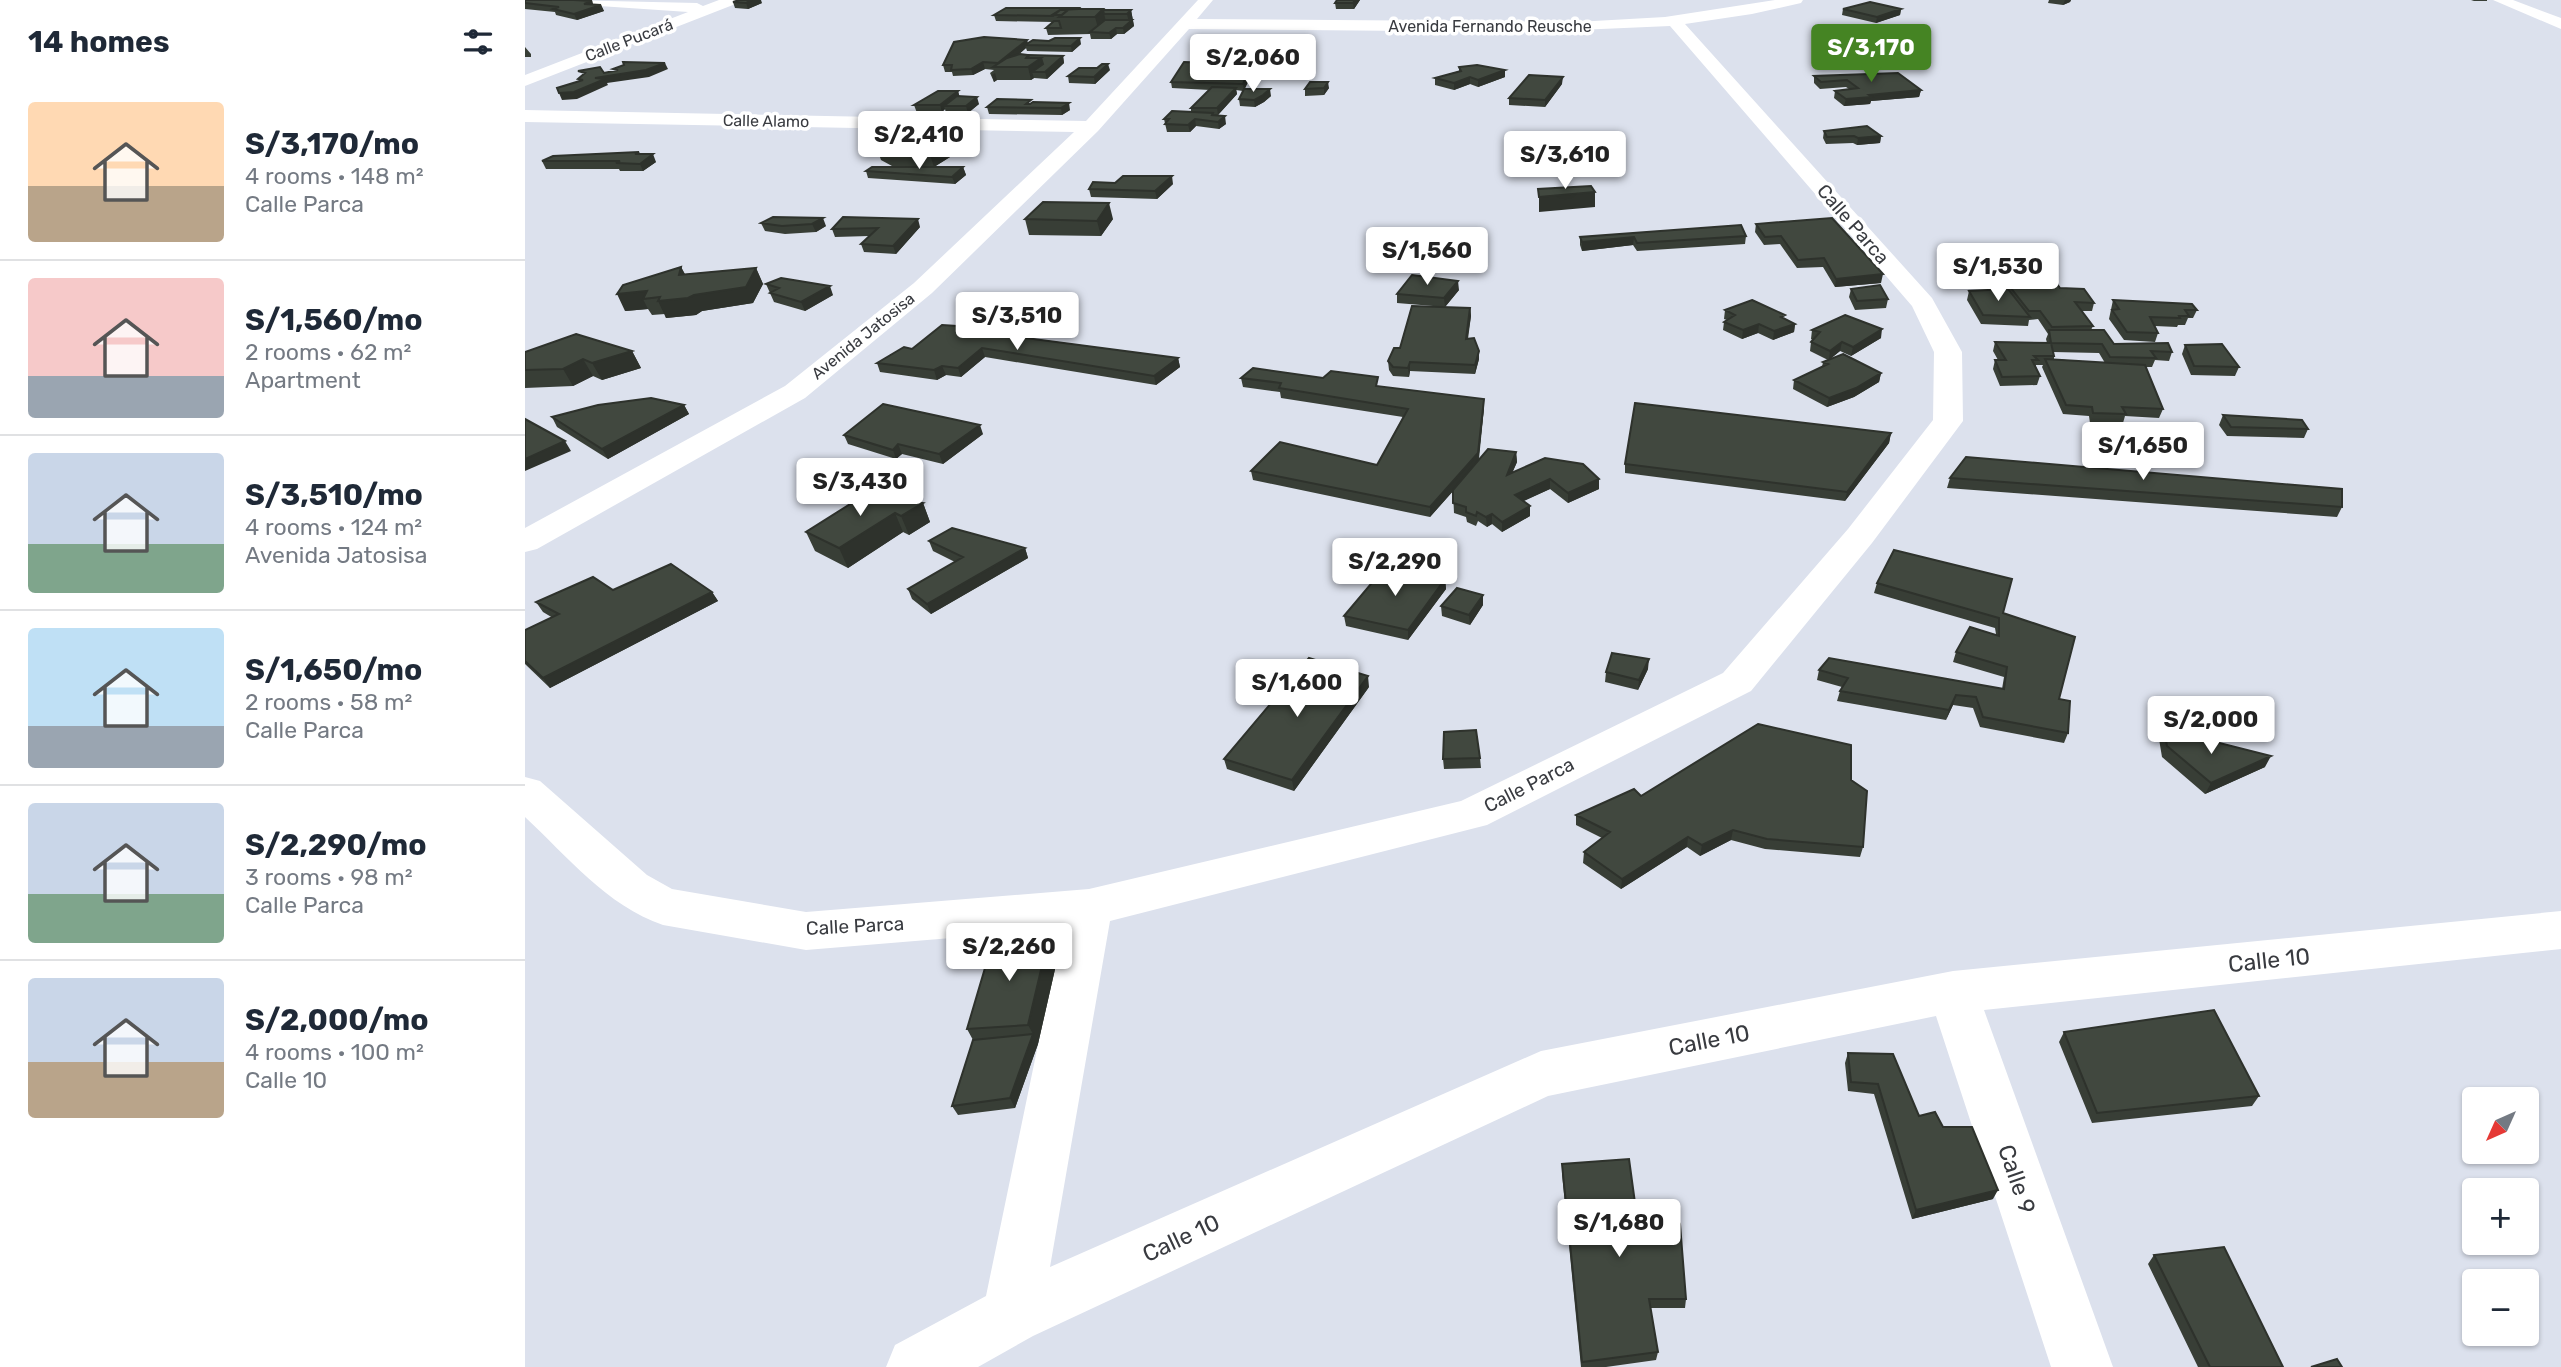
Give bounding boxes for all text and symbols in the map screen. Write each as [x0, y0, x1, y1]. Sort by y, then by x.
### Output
street label: Calle Pucará [582, 15, 676, 65]
street label: Avenida Fernando Reusche [1388, 17, 1592, 36]
icon: filters [459, 23, 497, 61]
text: 14 homes [28, 24, 170, 60]
pin: S/3,170 [1806, 24, 1936, 84]
text: S/3,170 [1827, 33, 1915, 61]
pin: S/2,060 [1188, 34, 1318, 94]
text: S/2,060 [1206, 43, 1300, 71]
street label: Calle Alamo [723, 111, 809, 131]
pin: S/2,410 [854, 111, 984, 171]
text: S/2,410 [874, 120, 964, 148]
text: S/3,170/mo [245, 126, 419, 162]
icon: home [84, 130, 168, 214]
pin: S/3,610 [1500, 132, 1630, 191]
text: S/3,610 [1520, 140, 1610, 168]
text: 4 rooms · 148 m² [245, 162, 424, 190]
street label: Calle Parca [1812, 179, 1894, 269]
text: Calle Parca [245, 190, 364, 218]
pin: S/1,560 [1362, 228, 1492, 287]
text: S/1,560 [1382, 236, 1472, 264]
pin: S/1,530 [1933, 244, 2063, 303]
text: S/1,530 [1953, 252, 2043, 280]
street label: Avenida Jatosisa [808, 289, 918, 383]
pin: S/3,510 [952, 292, 1082, 352]
text: S/3,510 [972, 301, 1062, 329]
text: S/1,560/mo [245, 302, 423, 338]
icon: home [84, 306, 168, 390]
text: 2 rooms · 62 m² [245, 338, 411, 366]
text: Apartment [245, 366, 361, 394]
pin: S/1,650 [2078, 422, 2208, 482]
text: S/1,650 [2098, 431, 2188, 459]
pin: S/3,430 [795, 458, 925, 518]
text: S/3,430 [812, 467, 908, 495]
text: S/3,510/mo [245, 477, 423, 513]
icon: home [84, 481, 168, 565]
text: 4 rooms · 124 m² [245, 513, 422, 541]
pin: S/2,290 [1330, 538, 1460, 598]
text: Avenida Jatosisa [245, 541, 427, 569]
text: S/2,290 [1348, 547, 1442, 575]
text: S/1,650/mo [245, 652, 422, 688]
icon: home [84, 656, 168, 740]
pin: S/1,600 [1232, 660, 1362, 719]
text: S/1,600 [1252, 668, 1342, 696]
text: 2 rooms · 58 m² [245, 688, 412, 716]
pin: S/2,000 [2146, 696, 2276, 756]
text: S/2,000 [2164, 705, 2258, 733]
text: Calle Parca [245, 716, 364, 744]
street label: Calle Parca [1480, 752, 1578, 818]
text: S/2,290/mo [245, 827, 427, 863]
icon: home [84, 831, 168, 915]
text: 3 rooms · 98 m² [245, 863, 413, 891]
text: Calle Parca [245, 891, 364, 919]
street label: Calle Parca [805, 912, 905, 940]
pin: S/2,260 [944, 923, 1074, 983]
text: S/2,260 [962, 932, 1056, 960]
street label: Calle 10 [2227, 942, 2311, 978]
text: S/2,000/mo [245, 1002, 429, 1038]
icon: home [84, 1006, 168, 1090]
street label: Calle 10 [1666, 1018, 1752, 1062]
text: 4 rooms · 100 m² [245, 1038, 424, 1066]
text: Calle 10 [245, 1066, 327, 1094]
north arrow [2462, 1087, 2539, 1164]
map controls [2462, 1087, 2539, 1346]
street label: Calle 9 [1992, 1141, 2042, 1217]
button: + [2462, 1178, 2539, 1255]
pin: S/1,680 [1554, 1200, 1684, 1259]
street label: Calle 10 [1138, 1208, 1224, 1268]
text: S/1,680 [1574, 1208, 1664, 1236]
button: − [2462, 1269, 2539, 1346]

